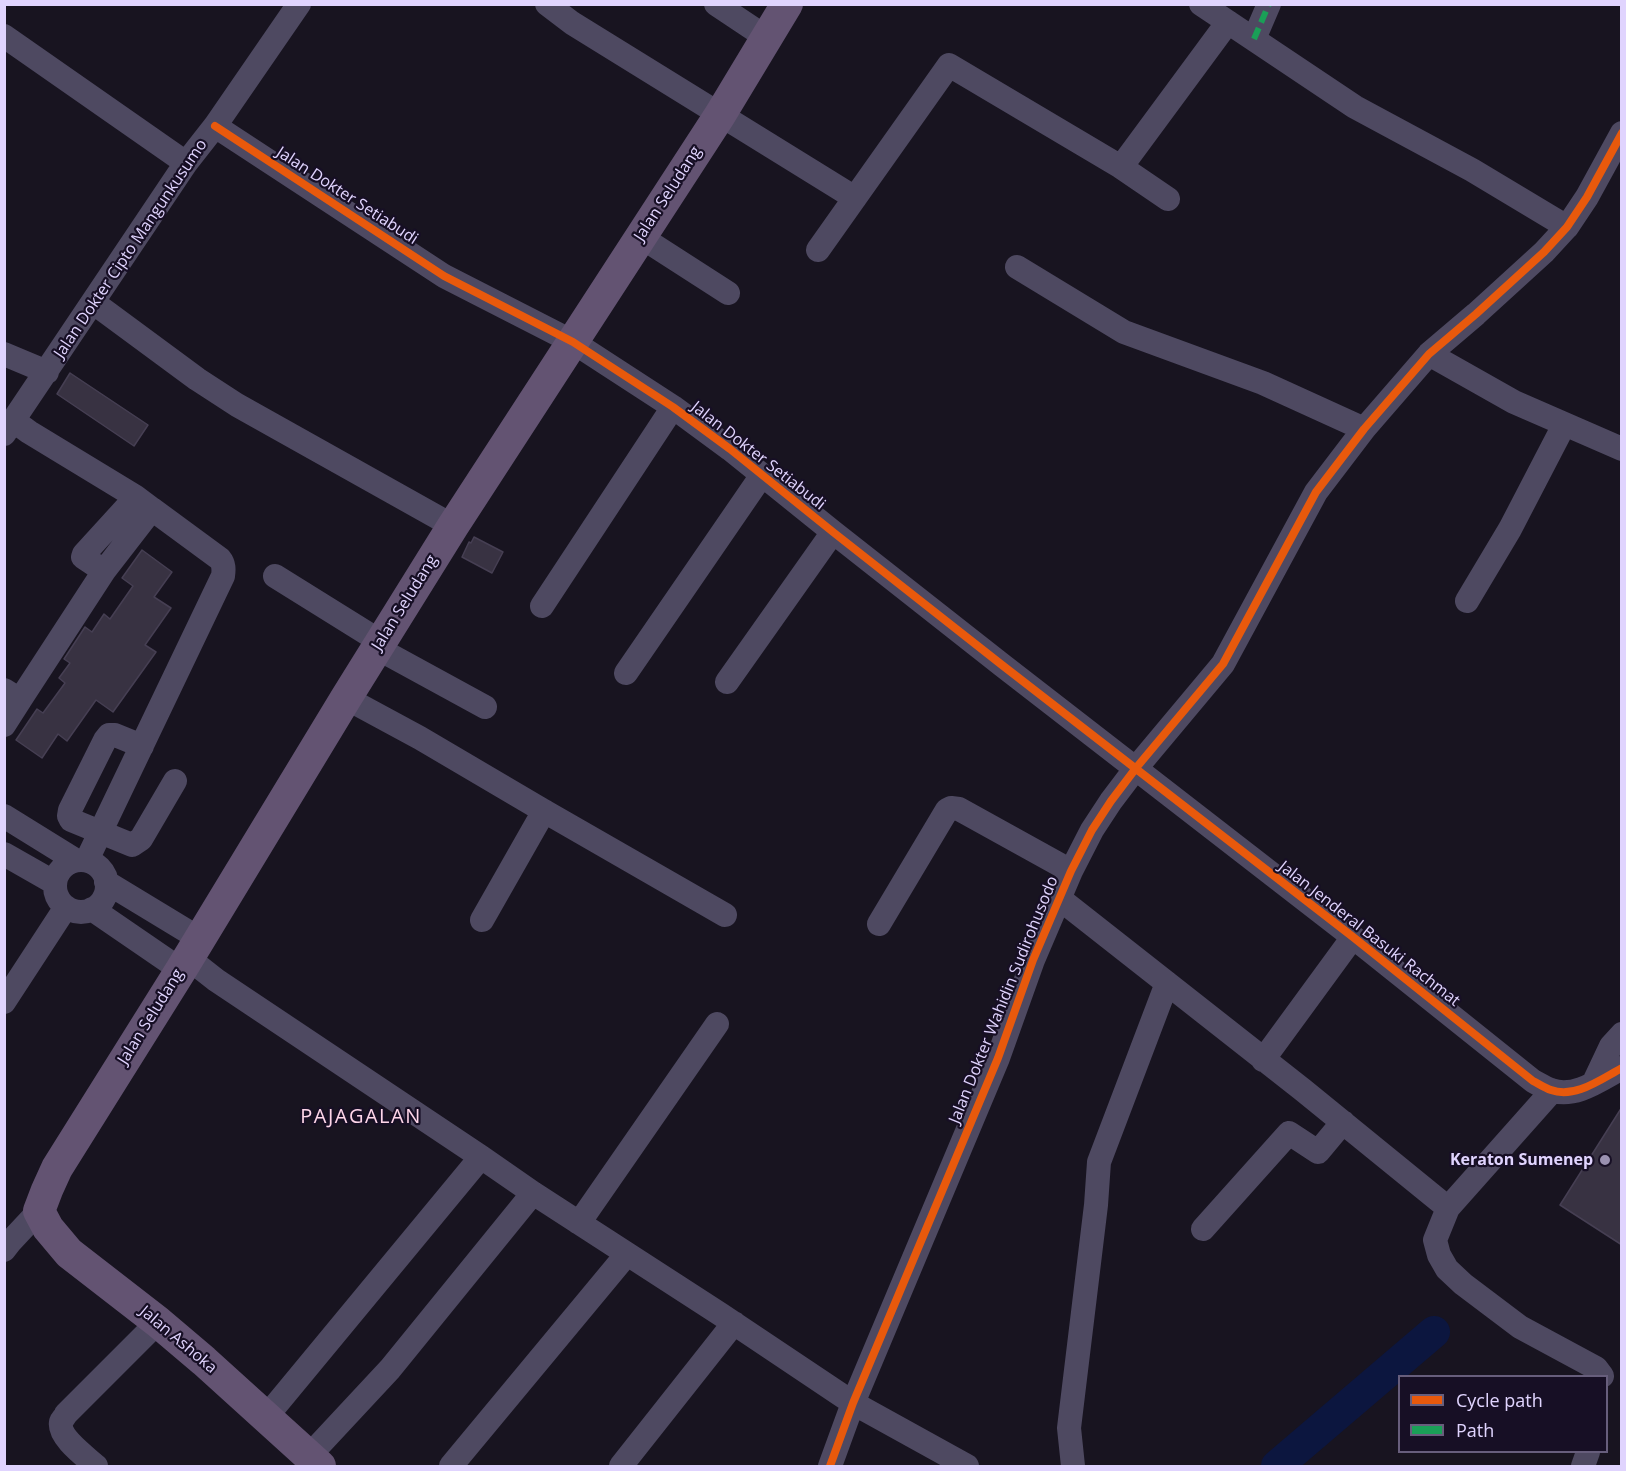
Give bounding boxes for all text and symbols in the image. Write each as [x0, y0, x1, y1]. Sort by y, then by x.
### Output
street label: Jalan Dokter Cipto Mangunkusumo [50, 136, 212, 362]
street label: Jalan Dokter Setiabudi [273, 143, 421, 249]
street label: Jalan Seludang [630, 143, 706, 245]
street label: Jalan Dokter Setiabudi [687, 398, 829, 514]
street label: Jalan Seludang [368, 552, 442, 654]
street label: Jalan Jenderal Basuki Rachmat [1275, 857, 1463, 1011]
street label: Jalan Dokter Wahidin Sudirohusodo [945, 873, 1063, 1127]
street label: Jalan Seludang [114, 966, 188, 1068]
district label: PAJAGALAN [300, 1105, 422, 1129]
place label: Keraton Sumenep [1450, 1150, 1593, 1170]
marker: Keraton Sumenep [1598, 1153, 1612, 1167]
street label: Jalan Ashoka [136, 1302, 220, 1378]
legend [1398, 1375, 1608, 1453]
text: Cycle path [1456, 1388, 1543, 1412]
text: Path [1456, 1418, 1494, 1442]

